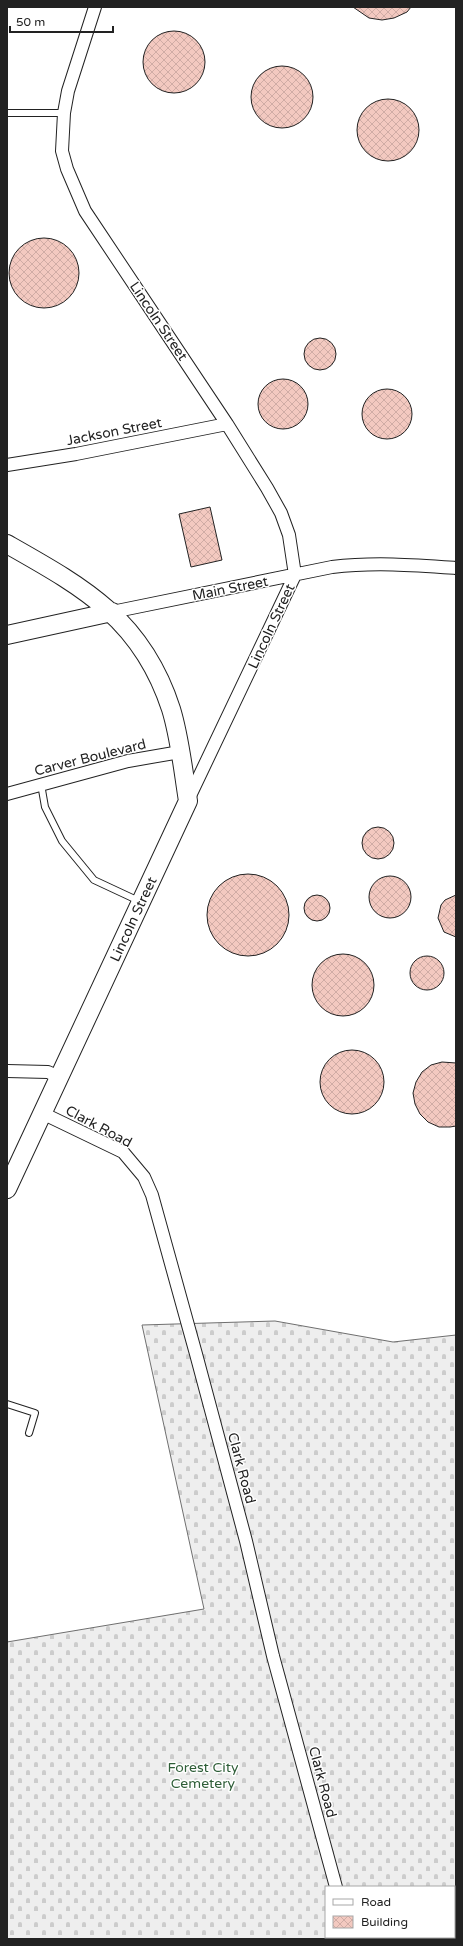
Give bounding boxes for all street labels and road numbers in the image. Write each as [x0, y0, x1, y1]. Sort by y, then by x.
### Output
street label: Lincoln Street [126, 279, 192, 365]
street label: Jackson Street [65, 414, 164, 449]
street label: Main Street [191, 573, 270, 604]
street label: Lincoln Street [244, 580, 299, 671]
street label: Carver Boulevard [33, 735, 148, 780]
street label: Lincoln Street [106, 873, 161, 964]
street label: Clark Road [63, 1102, 135, 1151]
street label: Clark Road [224, 1431, 259, 1506]
street label: Clark Road [305, 1745, 340, 1820]

